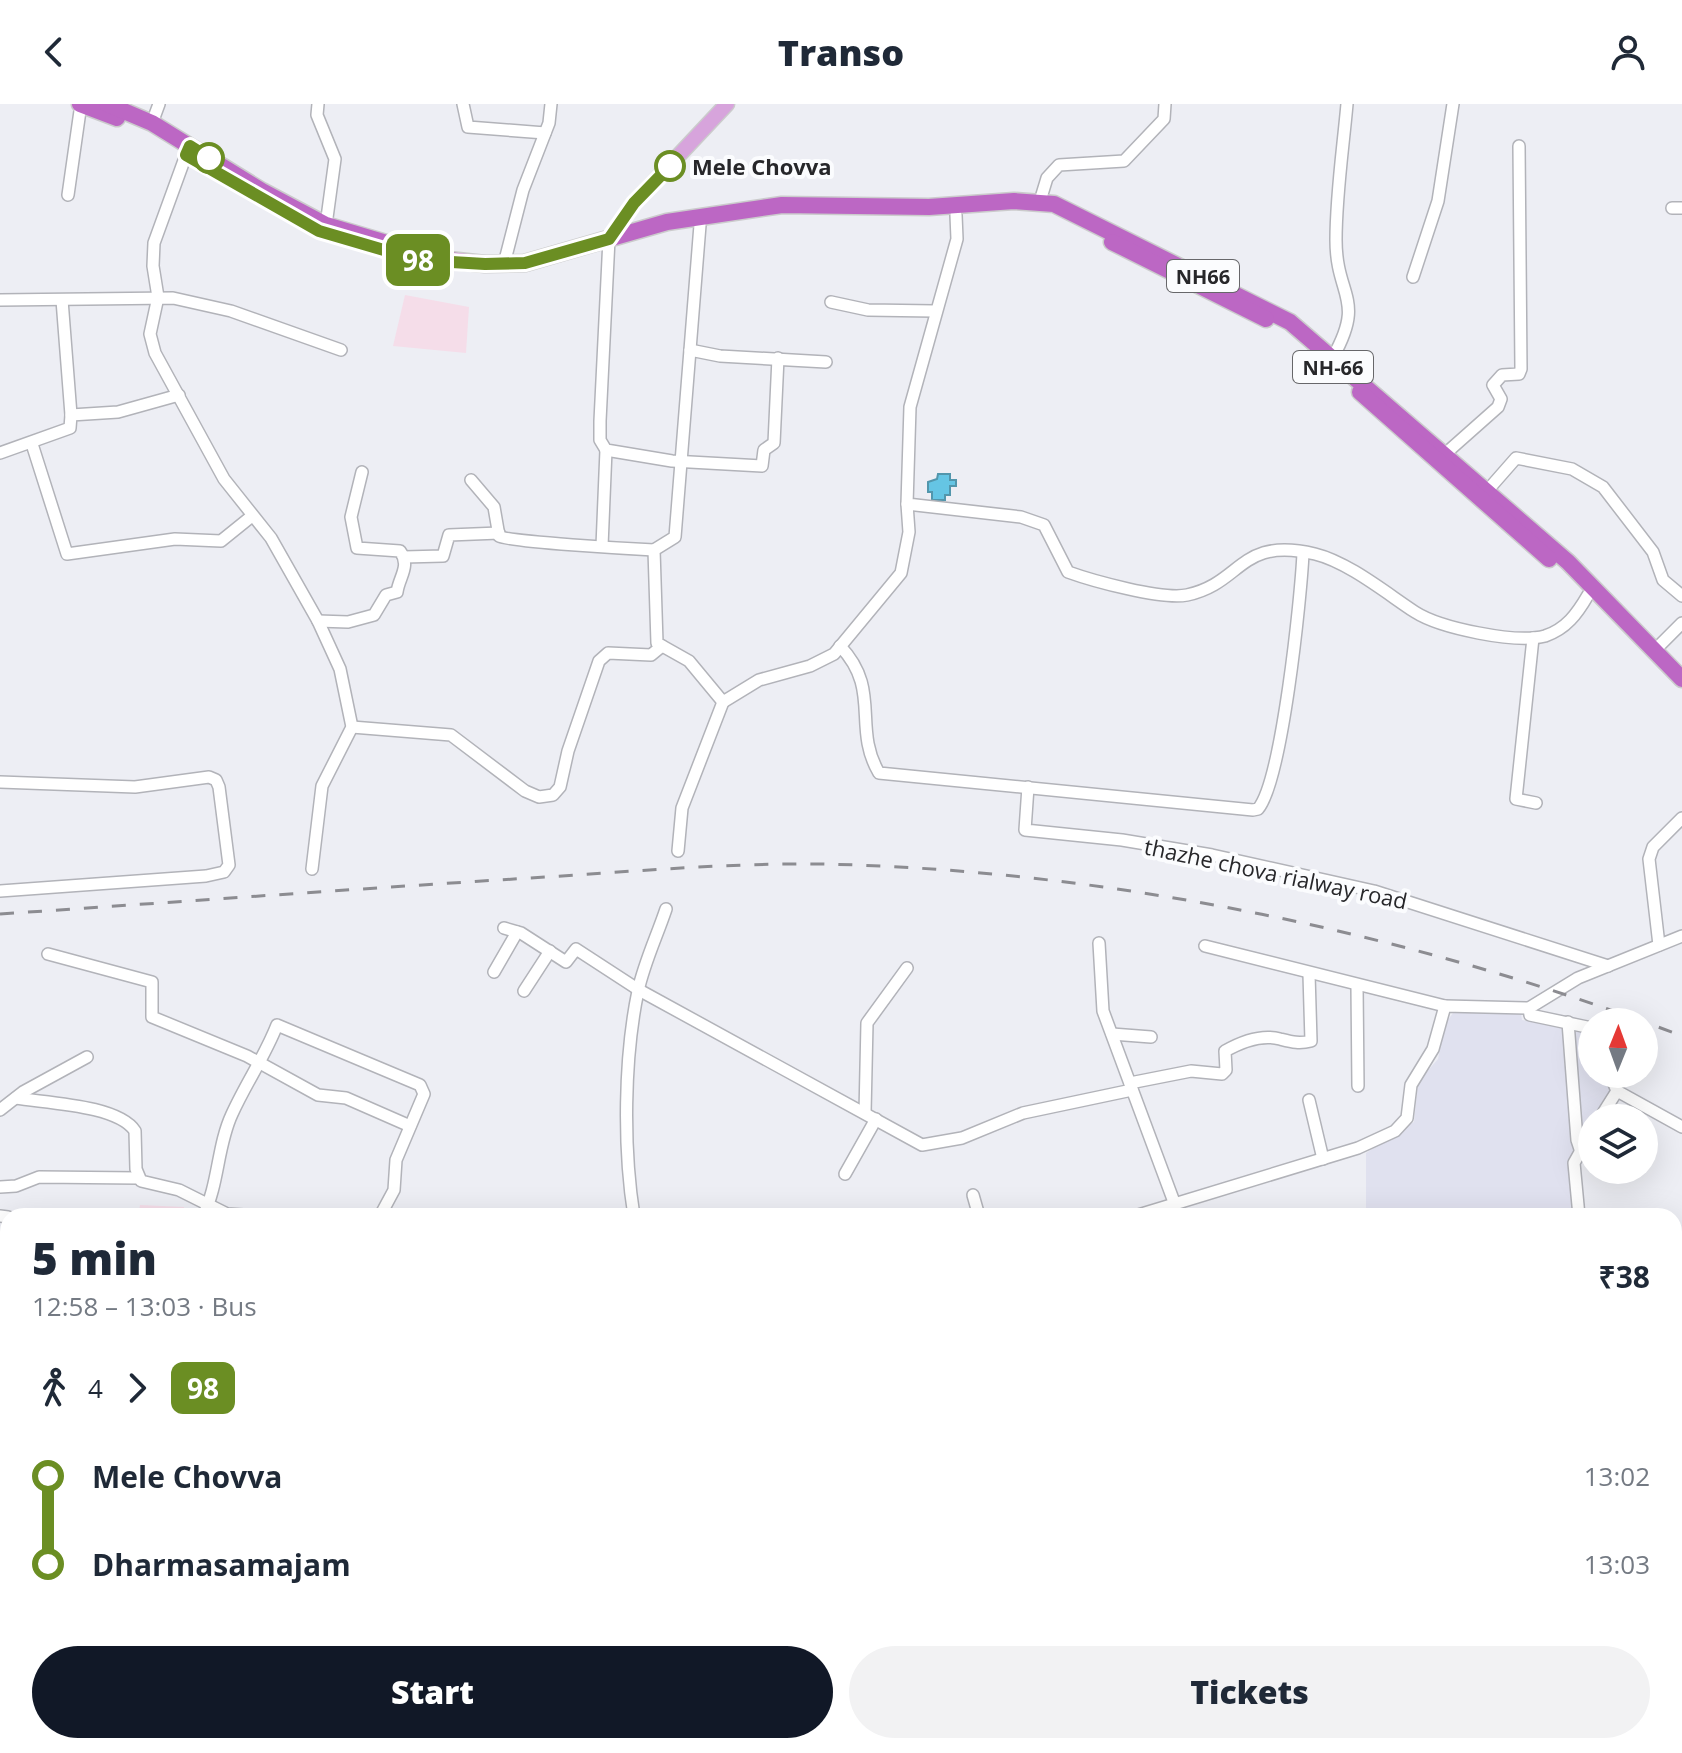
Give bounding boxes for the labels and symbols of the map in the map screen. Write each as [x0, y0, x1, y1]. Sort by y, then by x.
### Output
unlabelled marker [194, 143, 224, 173]
marker: Mele Chovva [655, 151, 685, 181]
place label: Mele Chovva [692, 151, 832, 181]
line badge: 98 [382, 234, 454, 286]
road number: NH66 [1167, 260, 1239, 292]
road number: NH-66 [1293, 351, 1373, 383]
street label: thazhe chova rialway road [1142, 830, 1410, 916]
north arrow [1578, 1008, 1658, 1088]

